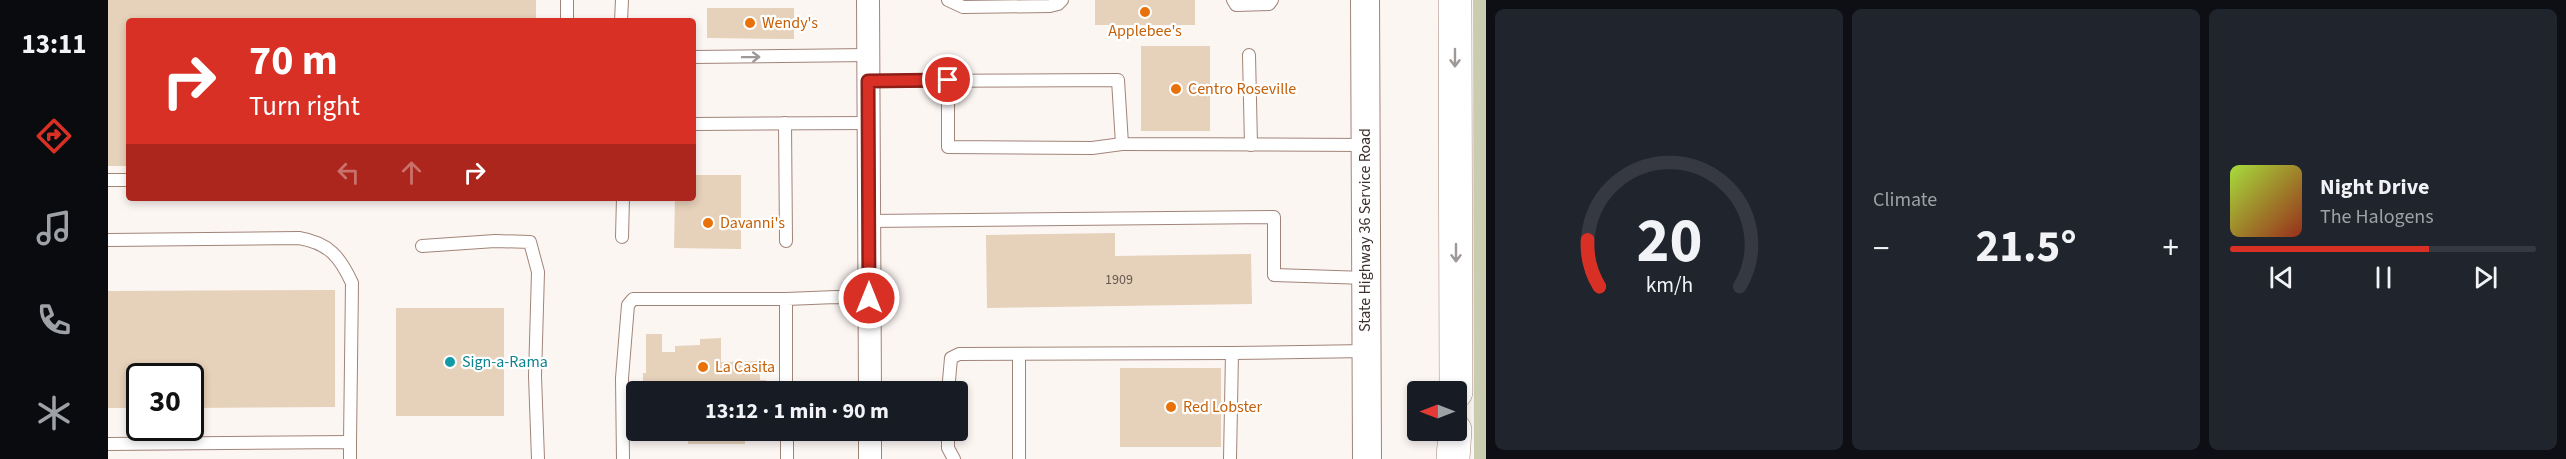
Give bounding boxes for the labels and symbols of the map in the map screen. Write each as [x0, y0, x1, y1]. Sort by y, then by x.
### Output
marker: Applebee's [1138, 5, 1152, 19]
place label: Wendy's [762, 12, 818, 34]
marker: Wendy's [743, 16, 757, 30]
place label: Applebee's [1108, 20, 1182, 42]
one-way arrow [1449, 48, 1461, 68]
one-way arrow [741, 51, 761, 63]
pin [922, 54, 973, 105]
place label: Centro Roseville [1188, 78, 1296, 100]
marker: Centro Roseville [1169, 82, 1183, 96]
street label: State Highway 36 Service Road [1354, 128, 1376, 332]
place label: Davanni's [720, 212, 785, 234]
marker: Davanni's [701, 216, 715, 230]
one-way arrow [1450, 243, 1462, 263]
position arrow [837, 266, 901, 330]
house number: 1909 [1105, 270, 1133, 290]
place label: Sign-a-Rama [462, 351, 548, 373]
marker: Sign-a-Rama [443, 355, 457, 369]
place label: La Casita [715, 356, 775, 378]
marker: La Casita [696, 360, 710, 374]
speed limit sign: 30 [126, 363, 204, 441]
north arrow [1407, 381, 1467, 441]
place label: Red Lobster [1183, 396, 1263, 418]
marker: Red Lobster [1164, 400, 1178, 414]

